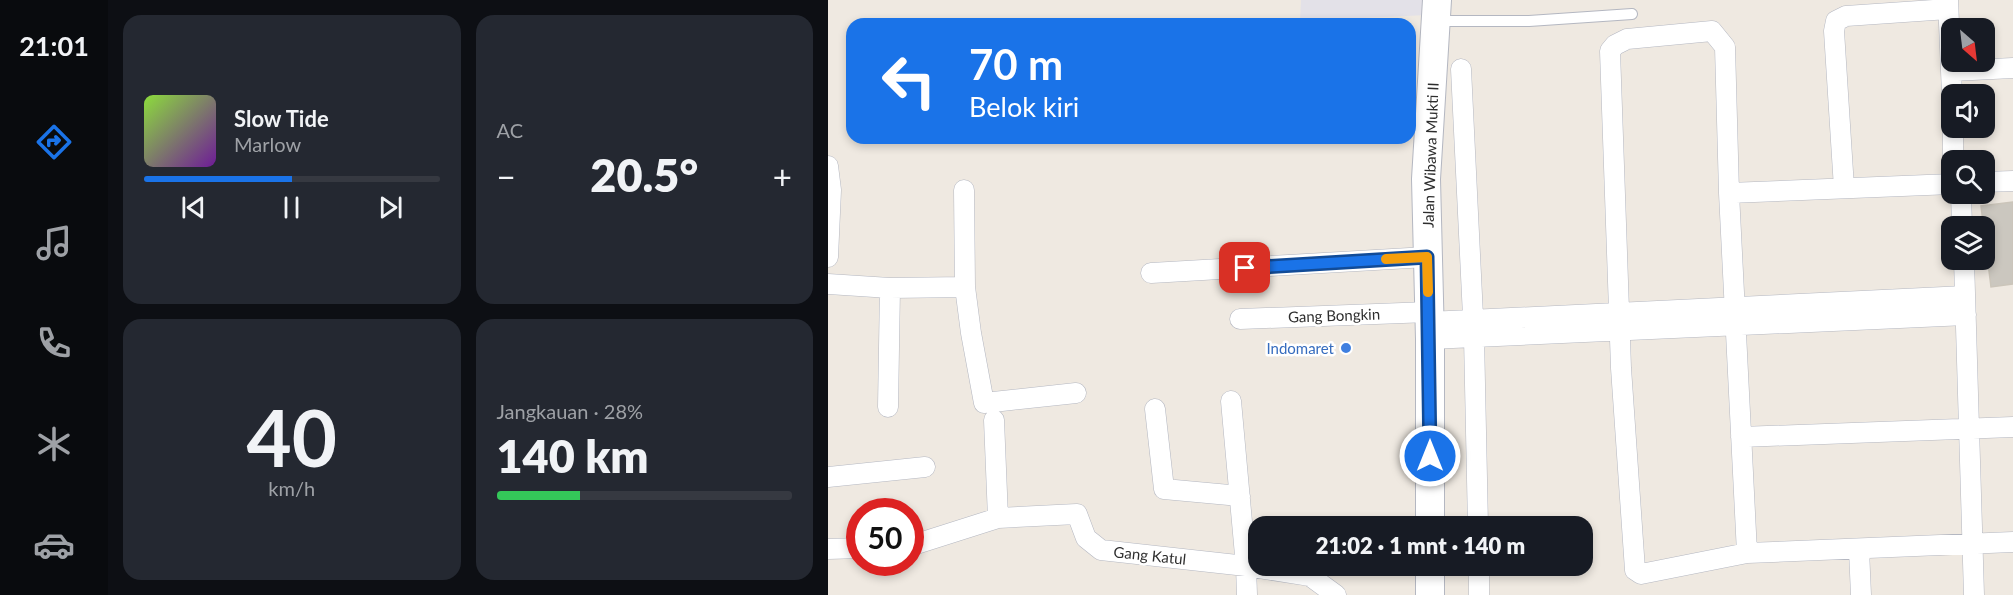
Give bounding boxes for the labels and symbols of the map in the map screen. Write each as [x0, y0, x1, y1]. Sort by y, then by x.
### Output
north arrow [1941, 18, 1995, 72]
street label: Jalan Wibawa Mukti II [1418, 82, 1442, 228]
pin [1219, 242, 1270, 293]
street label: Gang Bongkin [1288, 304, 1380, 326]
place label: Indomaret [1266, 339, 1335, 357]
marker: Indomaret [1339, 341, 1353, 355]
position arrow [1398, 424, 1462, 488]
speed limit sign: 50 [846, 498, 924, 576]
street label: Gang Katul [1113, 542, 1187, 568]

